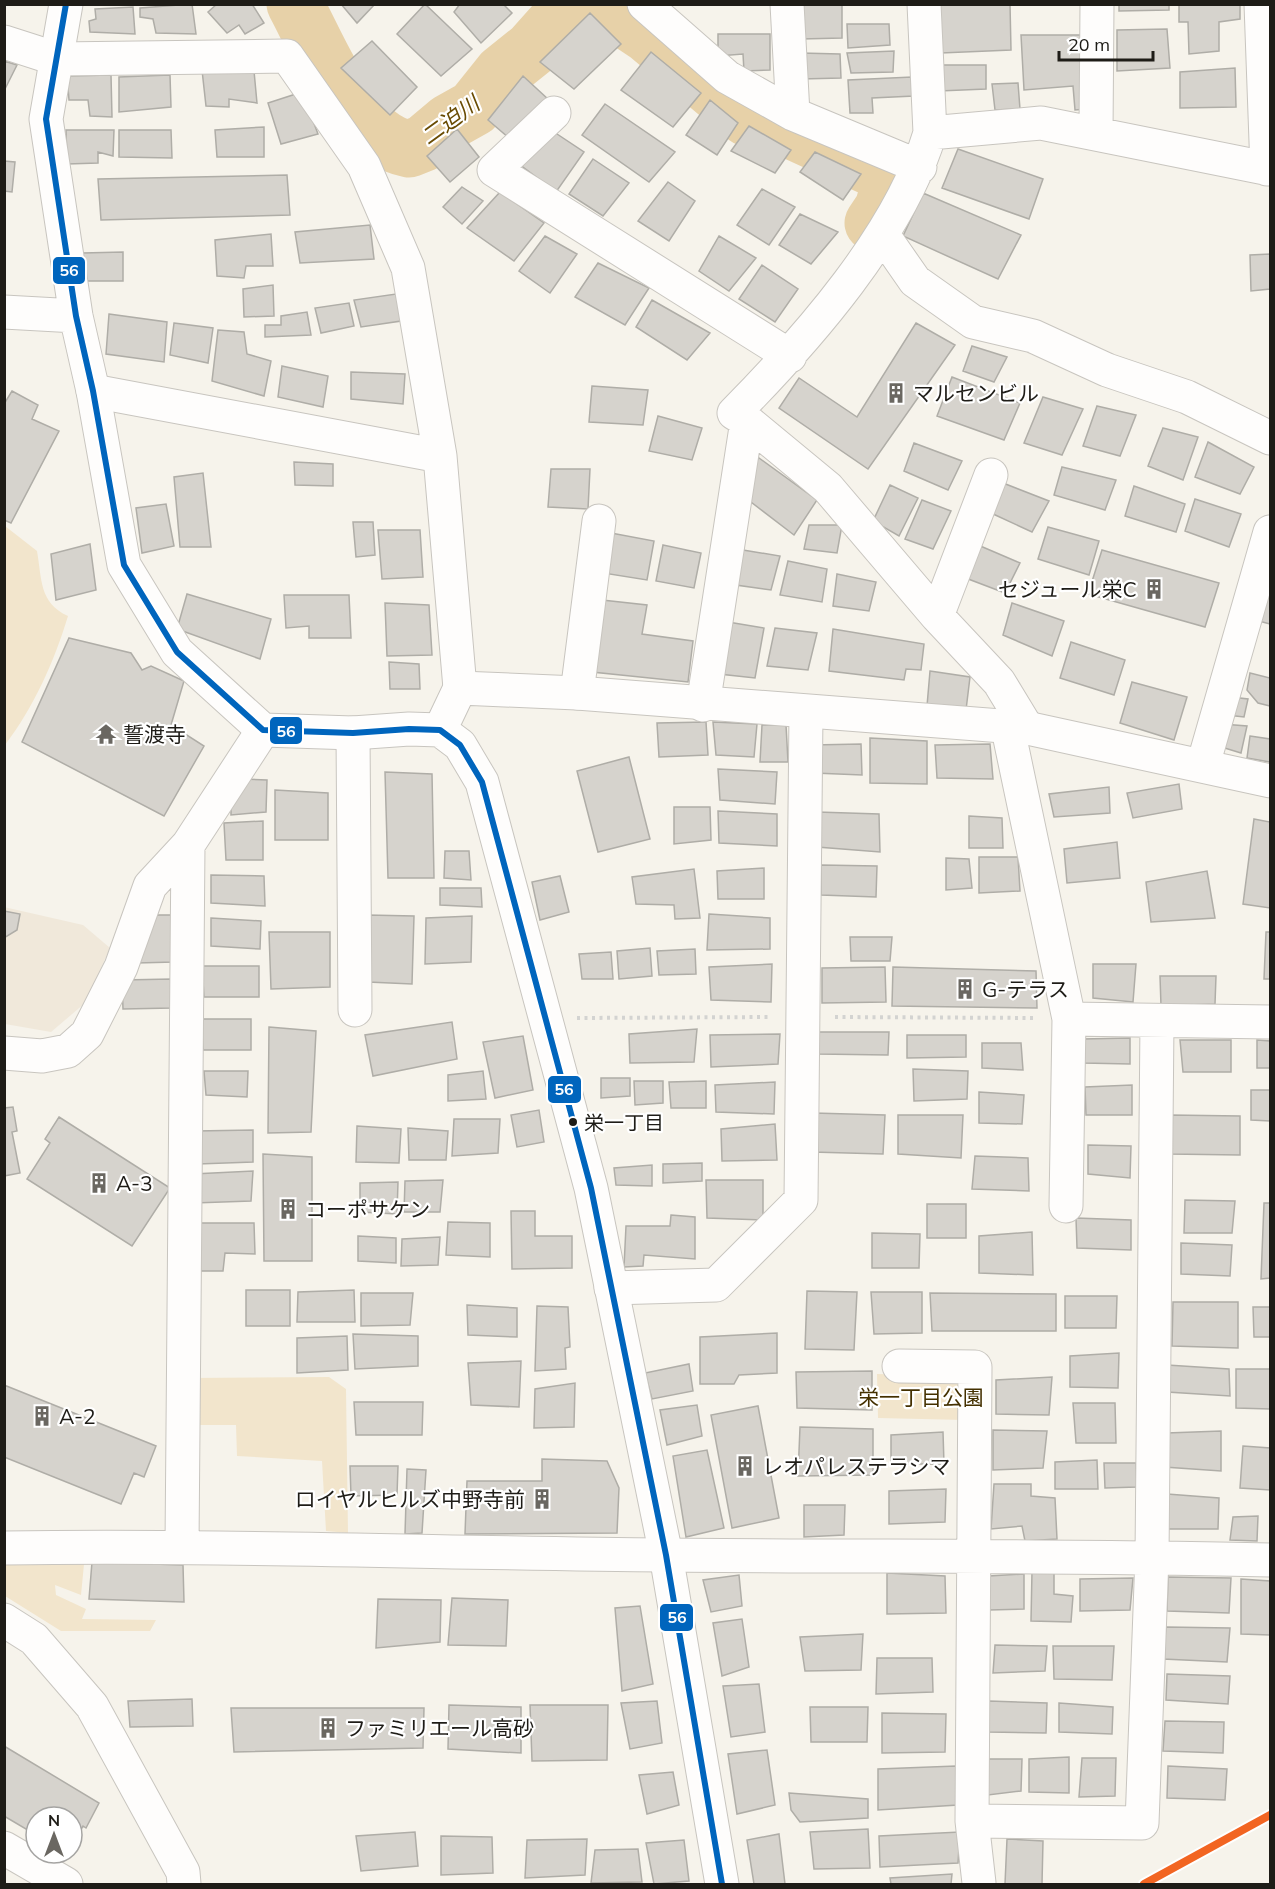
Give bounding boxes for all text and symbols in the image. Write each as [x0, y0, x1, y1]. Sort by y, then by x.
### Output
scale bar [1059, 24, 1154, 62]
text: 20 m [1068, 33, 1110, 56]
water label: 二迫川 [415, 88, 487, 151]
line badge: 56 [52, 256, 86, 285]
text: 56 [59, 260, 79, 280]
place label: マルセンビル [913, 380, 1039, 406]
building icon: マルセンビル [884, 381, 908, 405]
place label: セジュール栄C [998, 576, 1137, 602]
building icon: セジュール栄C [1142, 577, 1166, 601]
line badge: 56 [269, 716, 303, 745]
place label: 誓渡寺 [123, 721, 186, 747]
text: 56 [276, 721, 296, 741]
temple icon: 誓渡寺 [94, 722, 118, 746]
place label: G-テラス [982, 976, 1069, 1002]
building icon: G-テラス [953, 977, 977, 1001]
line badge: 56 [547, 1075, 582, 1104]
text: 56 [554, 1079, 574, 1099]
place label: 栄一丁目 [584, 1110, 664, 1135]
marker: 栄一丁目 [567, 1116, 579, 1128]
place label: A-3 [116, 1170, 153, 1196]
building icon: A-3 [87, 1171, 111, 1195]
place label: コーポサケン [305, 1196, 430, 1222]
building icon: コーポサケン [276, 1197, 300, 1221]
park label: 栄一丁目公園 [858, 1384, 984, 1410]
place label: A-2 [59, 1403, 96, 1429]
building icon: A-2 [30, 1404, 54, 1428]
place label: レオパレステラシマ [762, 1453, 951, 1479]
building icon: レオパレステラシマ [733, 1454, 757, 1478]
place label: ロイヤルヒルズ中野寺前 [295, 1486, 525, 1512]
building icon: ロイヤルヒルズ中野寺前 [530, 1487, 554, 1511]
line badge: 56 [659, 1603, 694, 1632]
text: 56 [667, 1607, 687, 1627]
place label: ファミリエール高砂 [345, 1715, 534, 1741]
building icon: ファミリエール高砂 [316, 1716, 340, 1740]
north arrow [24, 1805, 84, 1865]
text: N [48, 1810, 60, 1830]

